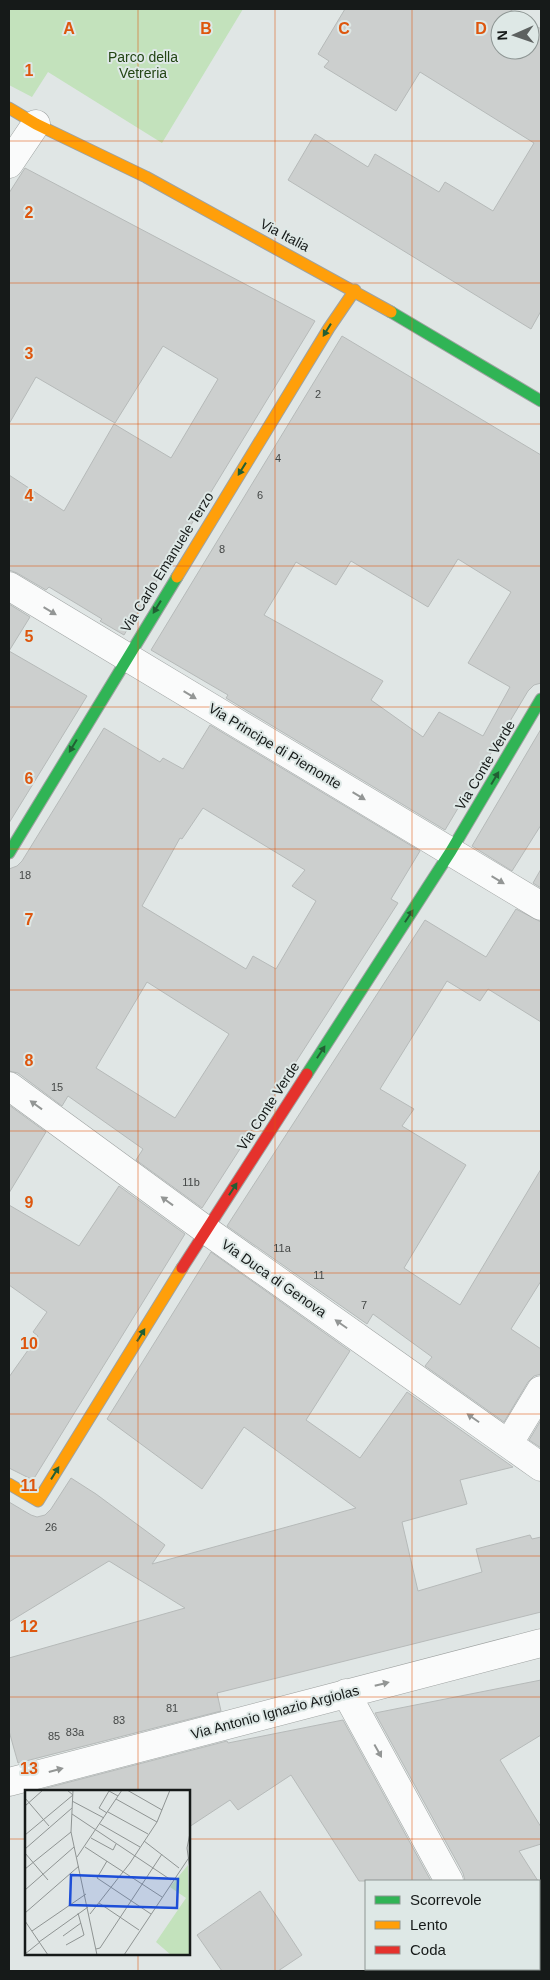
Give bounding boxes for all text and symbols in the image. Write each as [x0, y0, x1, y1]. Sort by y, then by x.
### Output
north arrow [490, 10, 540, 60]
text: A [63, 20, 75, 37]
text: B [200, 20, 212, 37]
text: C [338, 20, 350, 37]
text: D [475, 20, 487, 37]
text: N [494, 30, 510, 41]
park label: Parco della Vetreria [108, 49, 178, 81]
text: 1 [25, 62, 34, 79]
text: 2 [25, 204, 34, 221]
street label: Via Italia [258, 215, 313, 255]
one-way arrow [323, 324, 332, 337]
text: 3 [25, 345, 34, 362]
house number: 2 [315, 388, 321, 400]
house number: 4 [275, 452, 281, 464]
one-way arrow [238, 462, 247, 475]
text: 4 [25, 487, 34, 504]
street label: Via Carlo Emanuele Terzo [117, 489, 217, 635]
house number: 6 [257, 489, 263, 501]
house number: 8 [219, 543, 225, 555]
one-way arrow [153, 601, 162, 614]
one-way arrow [44, 607, 57, 616]
text: 5 [25, 628, 34, 645]
one-way arrow [183, 690, 196, 699]
street label: Via Principe di Piemonte [206, 700, 345, 792]
street label: Via Conte Verde [452, 717, 518, 813]
one-way arrow [68, 740, 78, 753]
text: 6 [25, 770, 34, 787]
one-way arrow [490, 771, 499, 784]
one-way arrow [353, 792, 366, 801]
house number: 18 [19, 869, 31, 881]
one-way arrow [492, 875, 505, 885]
one-way arrow [404, 909, 414, 923]
text: 7 [25, 911, 34, 928]
one-way arrow [316, 1046, 326, 1059]
text: 8 [25, 1052, 34, 1069]
street label: Via Conte Verde [234, 1059, 303, 1153]
house number: 15 [51, 1081, 63, 1093]
one-way arrow [29, 1100, 43, 1110]
house number: 11b [182, 1176, 200, 1188]
one-way arrow [228, 1182, 237, 1196]
text: 9 [25, 1194, 34, 1211]
one-way arrow [160, 1196, 174, 1206]
street label: Via Duca di Genova [219, 1236, 330, 1320]
house number: 11a [273, 1242, 292, 1254]
house number: 11 [313, 1269, 325, 1281]
house number: 7 [361, 1299, 367, 1311]
one-way arrow [334, 1319, 347, 1329]
one-way arrow [136, 1329, 145, 1342]
text: 10 [20, 1335, 38, 1352]
one-way arrow [467, 1413, 480, 1423]
one-way arrow [51, 1467, 60, 1480]
text: 11 [21, 1477, 38, 1494]
house number: 26 [45, 1521, 57, 1533]
text: 12 [20, 1618, 38, 1635]
one-way arrow [375, 1680, 390, 1688]
street label: Via Antonio Ignazio Argiolas [189, 1682, 361, 1742]
house number: 81 [166, 1702, 178, 1714]
house number: 83 [113, 1714, 125, 1726]
house number: 83a [66, 1726, 85, 1738]
house number: 85 [48, 1730, 60, 1742]
one-way arrow [374, 1744, 382, 1758]
text: 13 [20, 1760, 38, 1777]
one-way arrow [48, 1765, 63, 1773]
inset map [25, 1790, 190, 1955]
legend [365, 1880, 540, 1970]
text: Scorrevole [410, 1891, 482, 1908]
text: Lento [410, 1916, 448, 1933]
text: Coda [410, 1941, 447, 1958]

